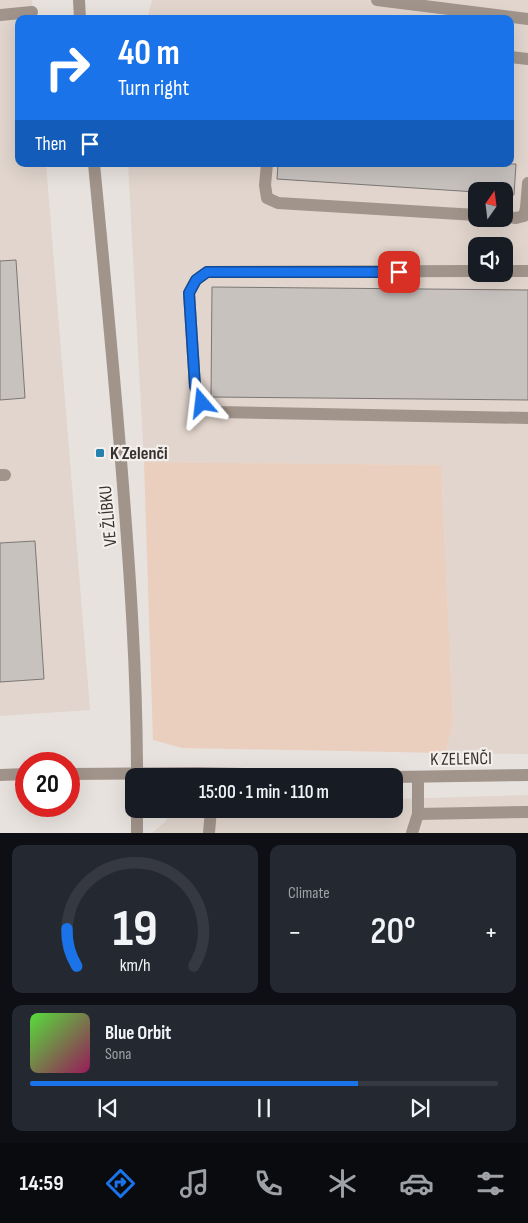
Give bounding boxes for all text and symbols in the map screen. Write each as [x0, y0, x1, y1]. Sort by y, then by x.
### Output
text: 40 m [118, 32, 180, 75]
icon: right [35, 35, 100, 100]
text: Turn right [118, 75, 189, 102]
icon: arrive [76, 130, 104, 158]
text: Then [35, 133, 66, 156]
north arrow [468, 182, 512, 228]
map controls [468, 182, 513, 282]
button: sound [468, 237, 513, 282]
pin [378, 251, 420, 293]
icon: arrive [385, 258, 413, 286]
position arrow [175, 376, 227, 428]
place label: K Zelenči [110, 443, 168, 464]
marker: K Zelenči [94, 447, 106, 459]
street label: VE ŽLÍBKU [95, 485, 121, 547]
street label: K ZELENČI [430, 748, 492, 770]
speed limit sign: 20 [15, 752, 80, 817]
text: 15:00 · 1 min · 110 m [199, 781, 329, 804]
text: Climate [288, 884, 330, 903]
text: 19 [112, 898, 158, 961]
text: 20° [370, 909, 416, 954]
text: − [288, 916, 302, 949]
text: + [484, 916, 498, 949]
text: km/h [120, 955, 150, 976]
text: Blue Orbit [105, 1022, 171, 1045]
text: Sona [105, 1045, 132, 1064]
icon: previous [94, 1094, 122, 1122]
icon: pause [250, 1094, 278, 1122]
icon: next [406, 1094, 434, 1122]
icon: directions [103, 1166, 138, 1201]
icon: music [177, 1166, 212, 1201]
icon: phone [251, 1166, 286, 1201]
icon: climate [325, 1166, 360, 1201]
icon: car [399, 1166, 434, 1201]
icon: filters [473, 1166, 508, 1201]
text: 14:59 [20, 1170, 64, 1197]

